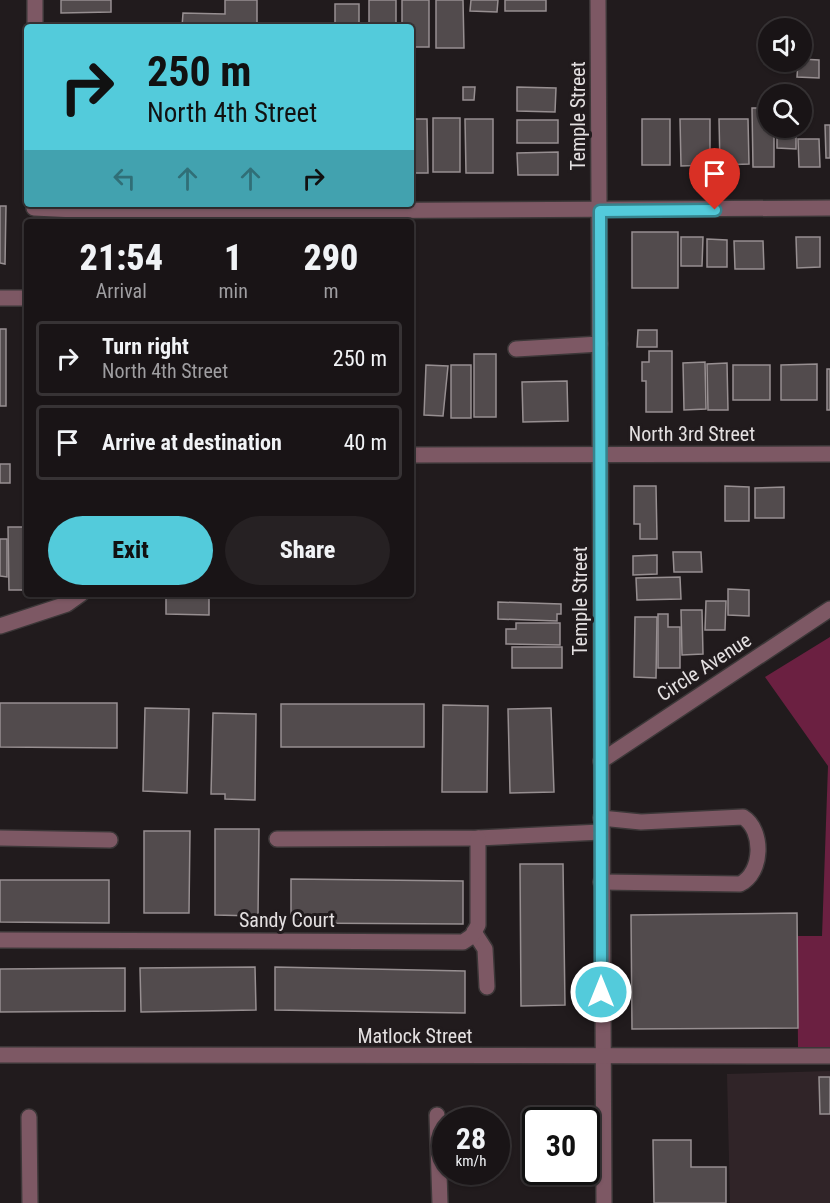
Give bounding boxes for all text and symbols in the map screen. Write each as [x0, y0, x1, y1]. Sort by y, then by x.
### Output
map controls [758, 18, 812, 138]
button: sound [758, 18, 812, 72]
text: 250 m [147, 47, 252, 96]
icon: right [48, 48, 126, 126]
street label: Temple Street [566, 61, 590, 171]
button: search [758, 84, 812, 138]
text: North 4th Street [147, 97, 317, 129]
pin [689, 148, 740, 210]
icon: arrive [698, 157, 731, 190]
icon: left [108, 162, 141, 195]
icon: ahead [171, 162, 204, 195]
icon: ahead [234, 162, 267, 195]
icon: right [297, 162, 330, 195]
text: 21:54 [80, 237, 163, 279]
text: 1 [224, 237, 242, 279]
text: 290 [303, 237, 358, 279]
text: Arrival [96, 279, 147, 303]
text: min [219, 279, 248, 303]
text: m [323, 279, 338, 303]
text: Turn right [102, 334, 189, 359]
icon: right [51, 342, 84, 375]
text: 250 m [333, 346, 387, 371]
text: North 4th Street [102, 359, 228, 383]
street label: North 3rd Street [629, 422, 755, 446]
icon: arrive [51, 426, 84, 459]
text: Arrive at destination [102, 430, 282, 455]
text: 40 m [344, 430, 387, 455]
button: Exit [48, 516, 213, 585]
button: Share [225, 516, 390, 585]
street label: Temple Street [568, 546, 592, 656]
street label: Circle Avenue [653, 628, 755, 706]
street label: Sandy Court [239, 908, 335, 932]
position arrow [569, 960, 633, 1024]
street label: Matlock Street [358, 1024, 473, 1048]
speed limit sign: 30 [522, 1107, 600, 1185]
text: 28 [456, 1121, 486, 1156]
text: km/h [456, 1152, 486, 1170]

